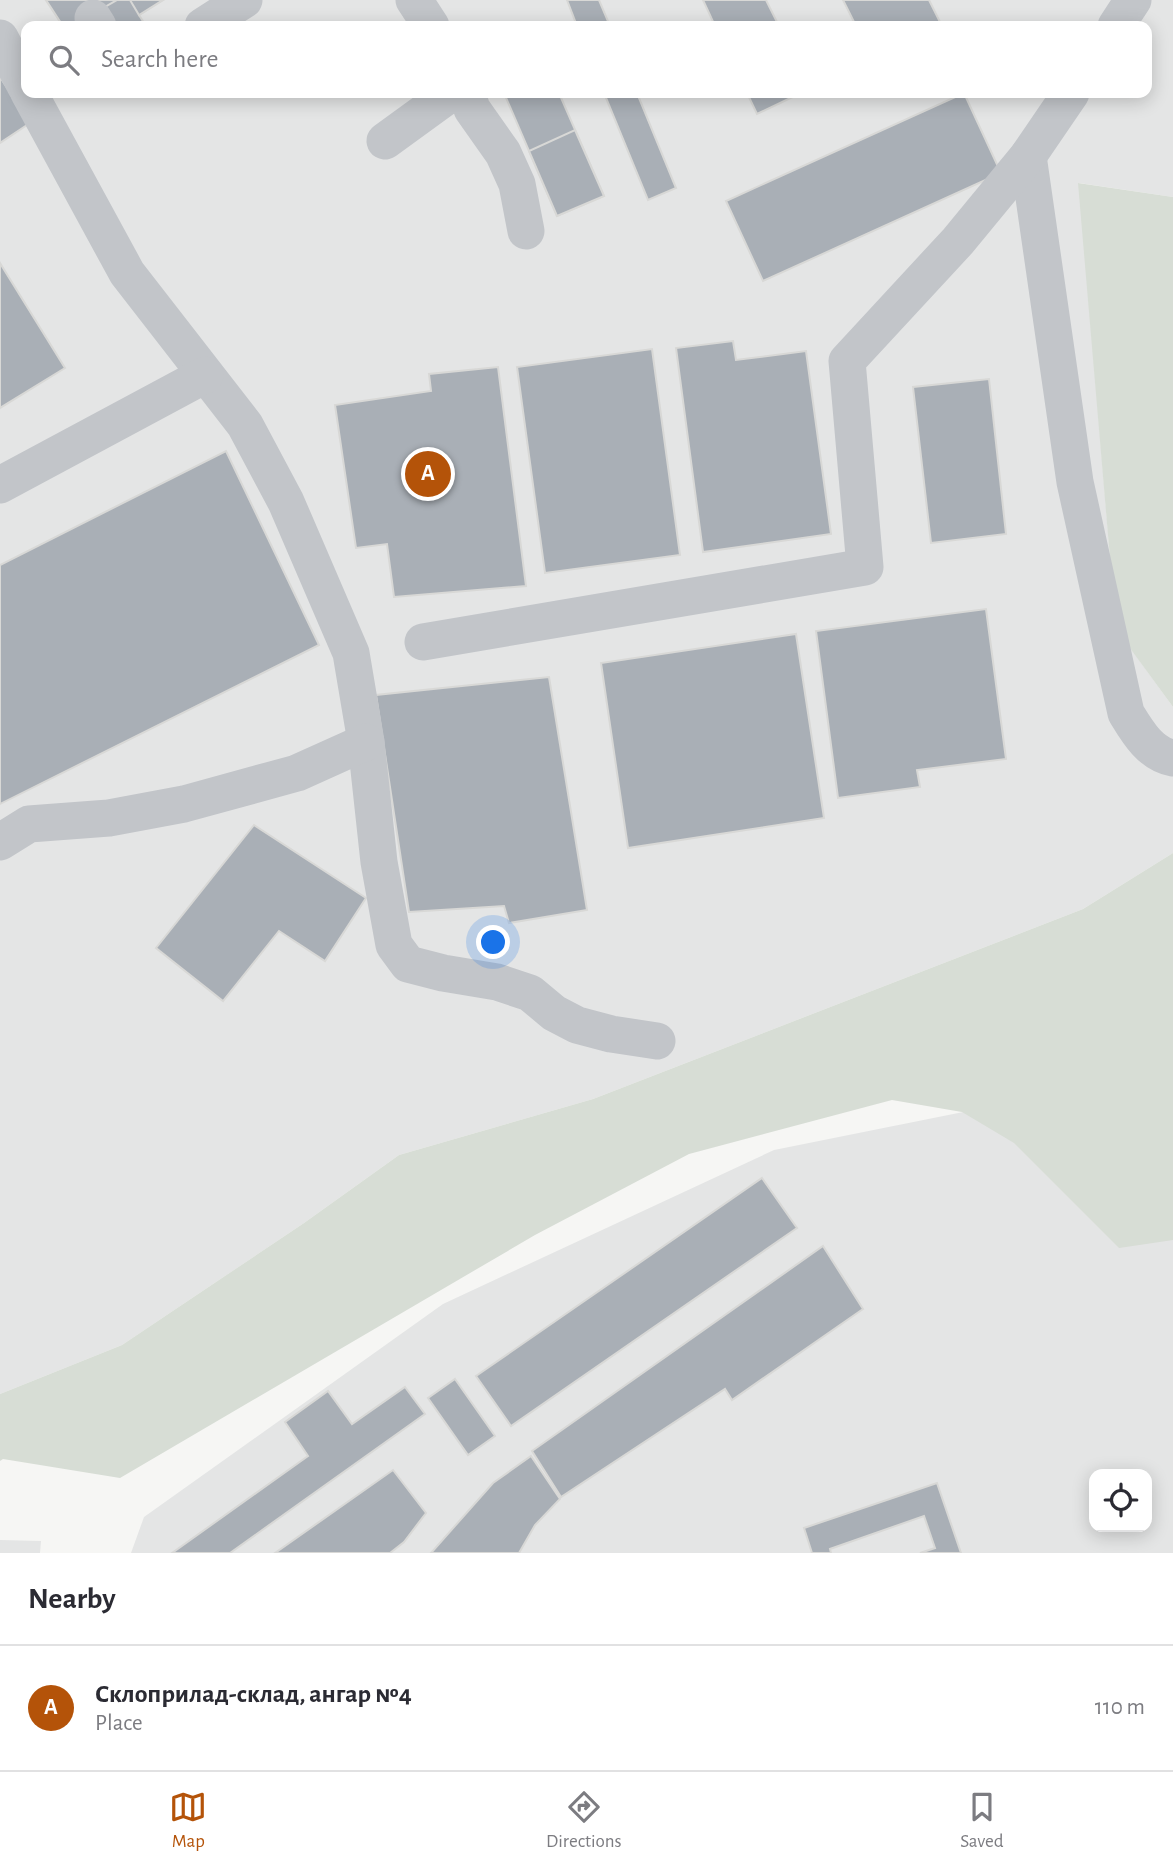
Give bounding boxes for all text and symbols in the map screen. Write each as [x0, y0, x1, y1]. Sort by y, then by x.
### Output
search box [21, 21, 1152, 98]
icon: search [45, 41, 83, 79]
text: Search here [101, 46, 219, 72]
pin: A [405, 448, 451, 500]
your location [476, 925, 510, 959]
map controls [1089, 1469, 1152, 1532]
button: locate [1089, 1469, 1152, 1532]
text: Nearby [28, 1584, 116, 1614]
text: Склоприлад-склад, ангар №4 [95, 1681, 412, 1707]
text: A [44, 1696, 58, 1719]
text: 110 m [1095, 1696, 1145, 1719]
text: Place [95, 1712, 143, 1735]
tab: Map [169, 1788, 207, 1853]
tab: Directions [546, 1788, 622, 1853]
tab: Saved [960, 1788, 1004, 1853]

